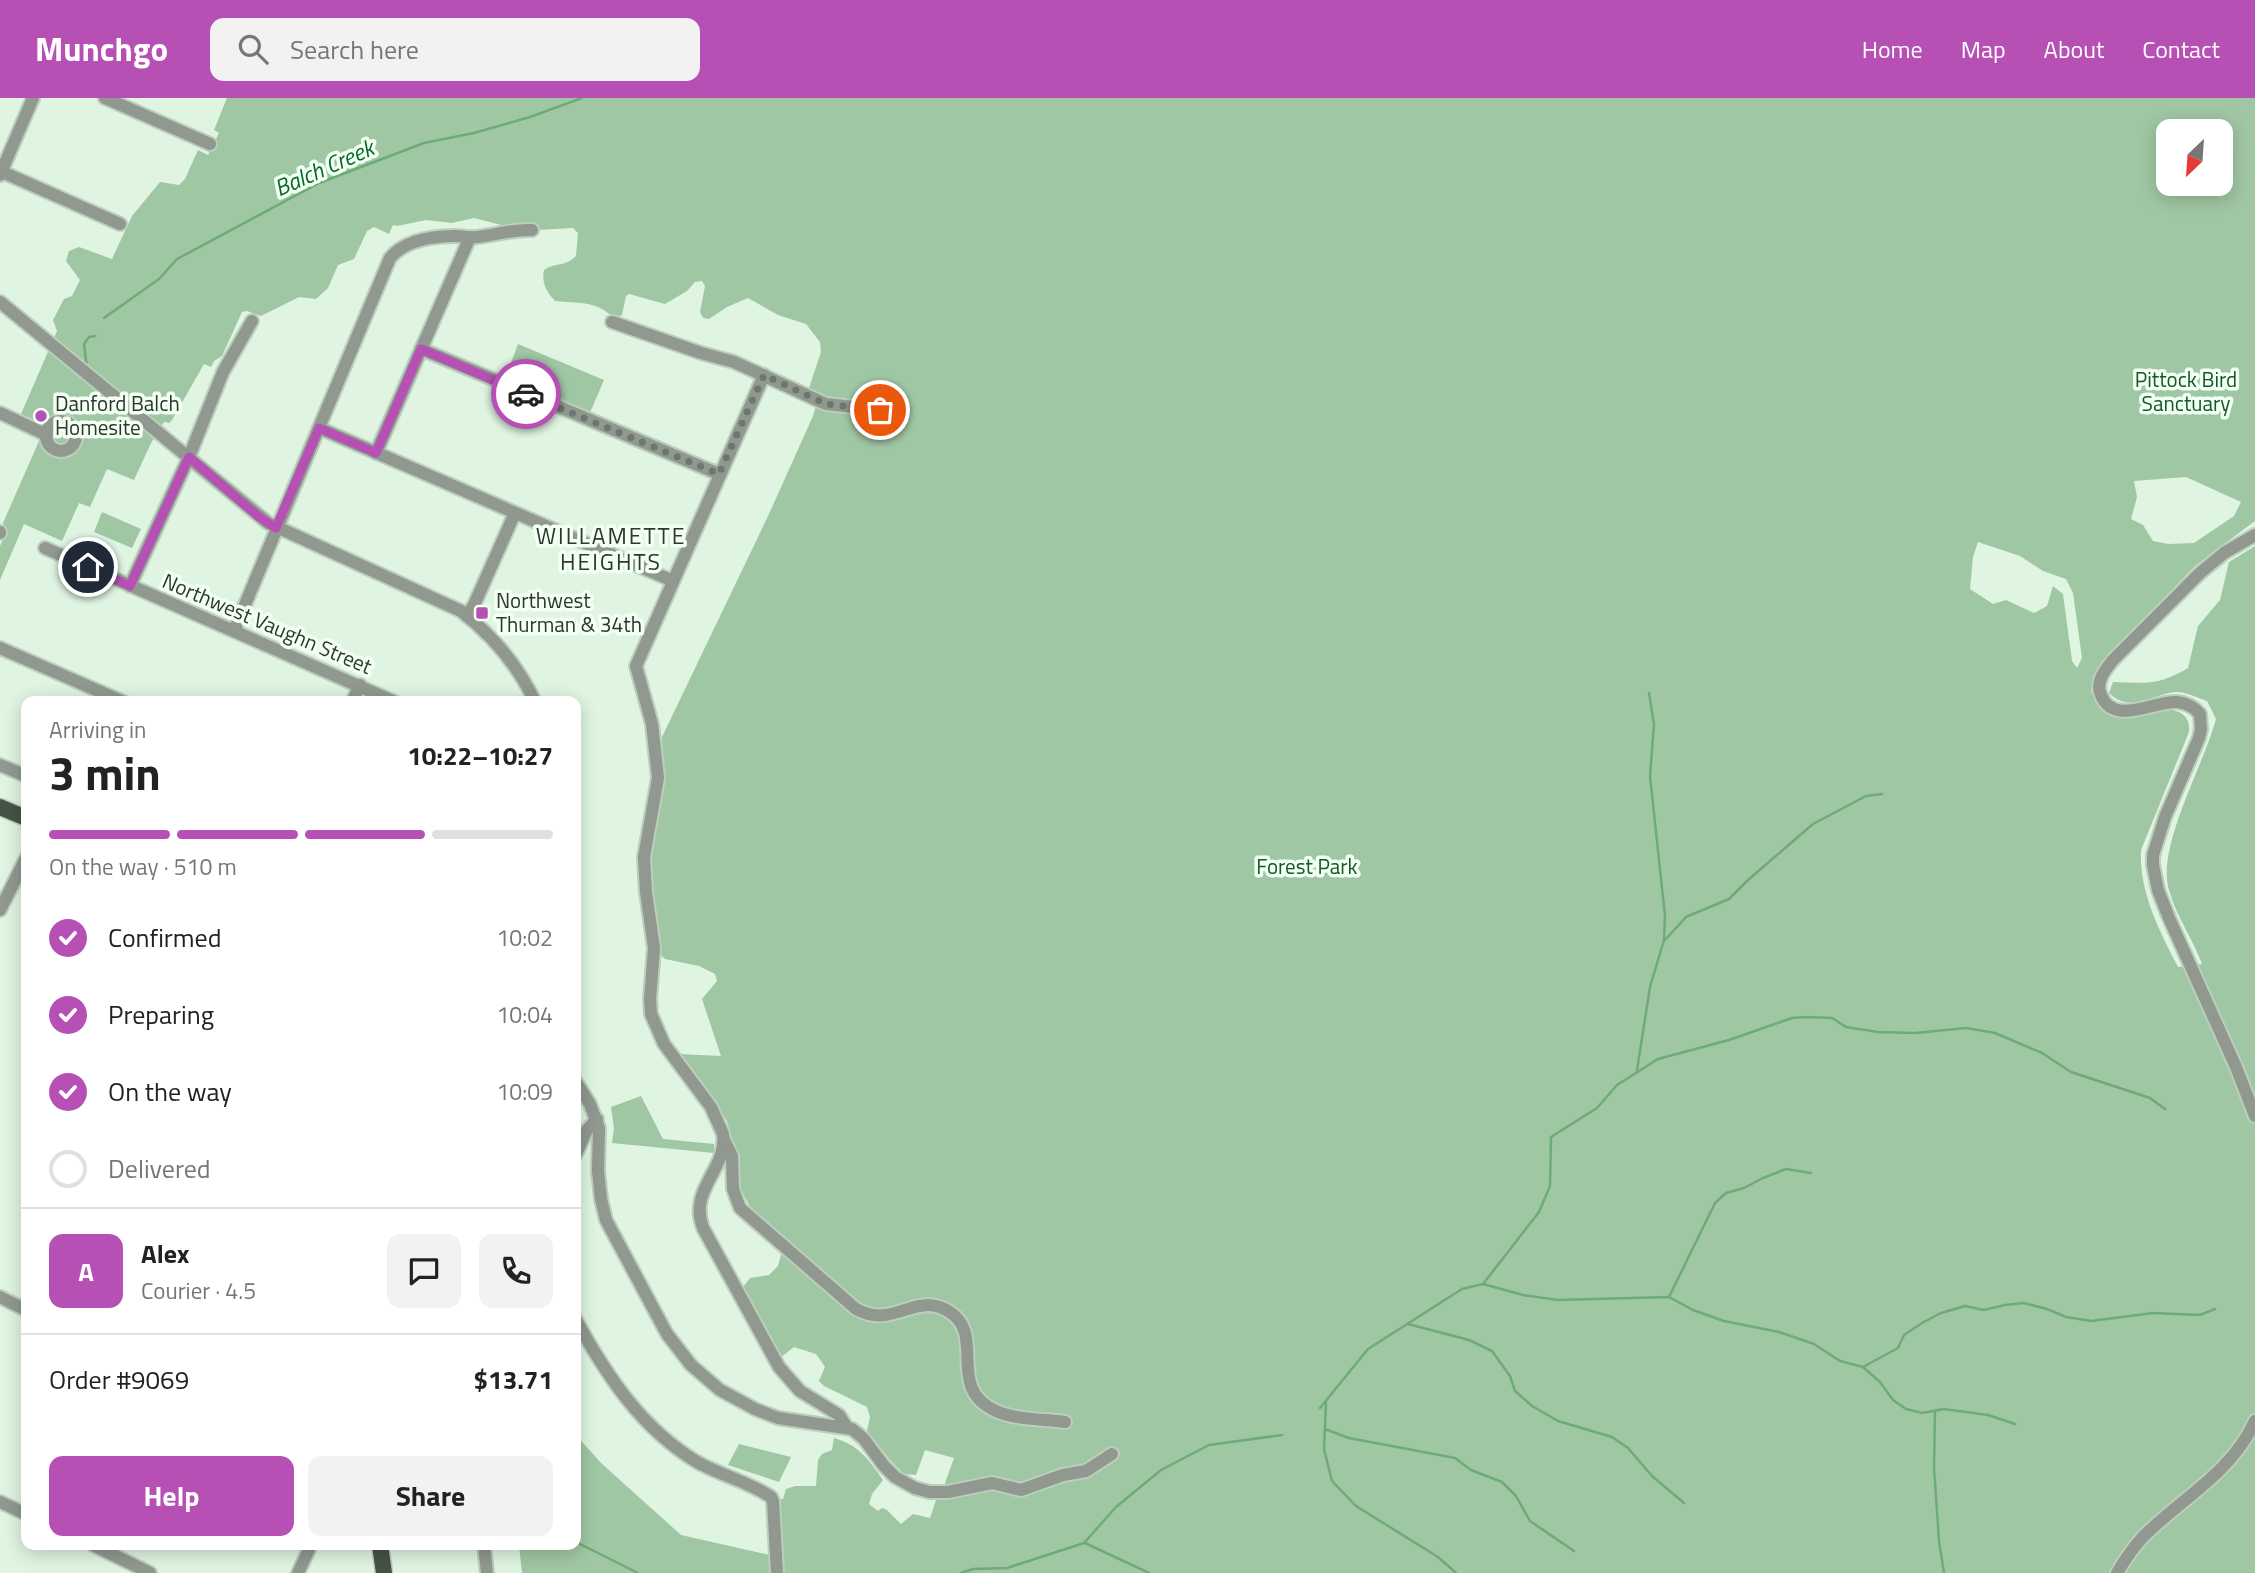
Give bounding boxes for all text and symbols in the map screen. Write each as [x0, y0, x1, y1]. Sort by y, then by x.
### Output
search box [210, 18, 700, 81]
text: Munchgo [35, 24, 168, 74]
icon: search [234, 30, 272, 68]
text: Search here [290, 30, 419, 69]
text: Home [1862, 31, 1923, 67]
text: Map [1961, 31, 2006, 67]
text: About [2044, 31, 2104, 67]
text: Contact [2142, 31, 2220, 67]
north arrow [2156, 119, 2233, 196]
map controls [2156, 119, 2233, 196]
water label: Balch Creek [268, 129, 382, 205]
courier [491, 359, 561, 429]
park label: Pittock Bird Sanctuary [2135, 363, 2237, 419]
icon: car [507, 375, 545, 413]
pin [850, 380, 910, 440]
place label: Danford Balch Homesite [55, 387, 180, 443]
icon: bag [861, 391, 899, 429]
marker: Danford Balch Homesite [33, 408, 49, 424]
district label: WILLAMETTE HEIGHTS [536, 518, 686, 579]
pin [58, 537, 118, 597]
icon: home [69, 548, 107, 586]
street label: Northwest Vaughn Street [158, 564, 378, 682]
place label: Northwest Thurman & 34th [496, 584, 642, 640]
marker: Northwest Thurman & 34th [474, 605, 490, 621]
text: Arriving in [49, 712, 146, 747]
text: 10:22–10:27 [407, 736, 553, 775]
text: 3 min [49, 738, 161, 808]
text: On the way · 510 m [49, 849, 237, 884]
park label: Forest Park [1256, 850, 1358, 882]
text: Confirmed [108, 918, 222, 957]
icon: check [49, 919, 87, 957]
text: 10:02 [496, 920, 553, 955]
text: Preparing [108, 995, 214, 1034]
icon: check [49, 996, 87, 1034]
text: 10:04 [496, 997, 553, 1032]
text: On the way [108, 1072, 232, 1111]
icon: check [49, 1073, 87, 1111]
text: 10:09 [496, 1074, 553, 1109]
text: Delivered [108, 1149, 211, 1188]
text: Alex [141, 1234, 189, 1273]
button: chat [387, 1234, 461, 1308]
button: phone [479, 1234, 553, 1308]
text: A [78, 1252, 94, 1291]
text: Courier · 4.5 [141, 1273, 256, 1308]
text: Order #9069 [49, 1360, 189, 1399]
text: $13.71 [474, 1360, 553, 1399]
button: Help [49, 1456, 294, 1536]
button: Share [308, 1456, 553, 1536]

